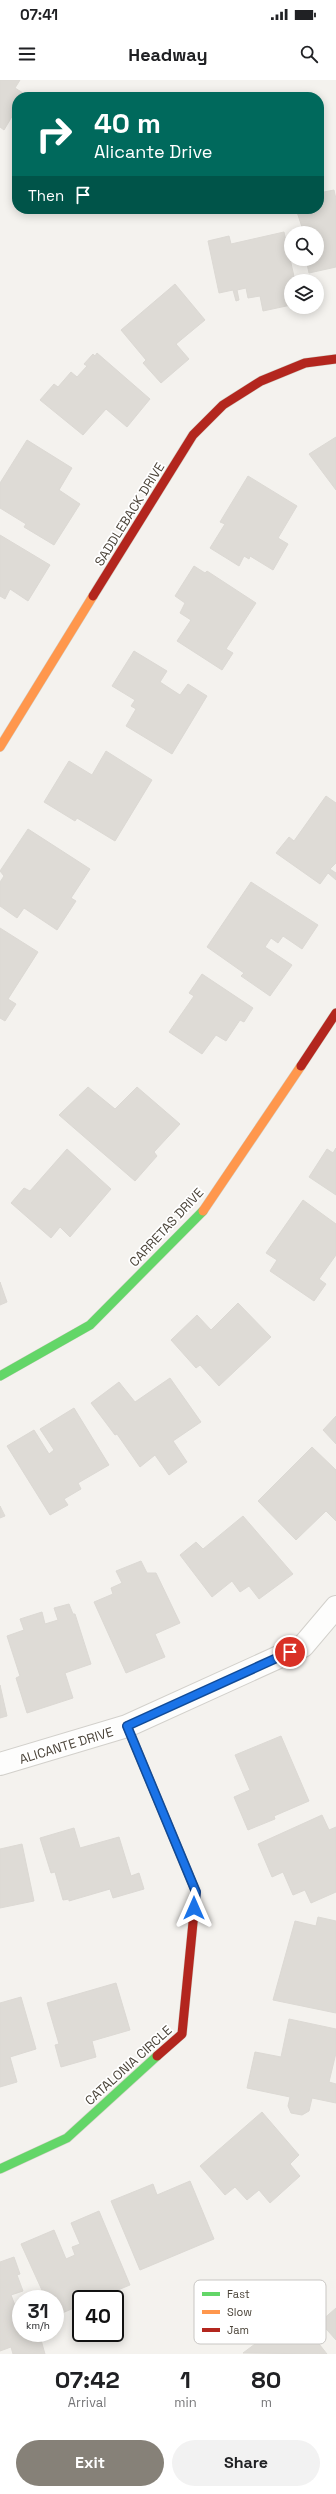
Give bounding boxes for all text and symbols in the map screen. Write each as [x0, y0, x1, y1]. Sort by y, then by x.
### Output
text: 07:41 [20, 5, 58, 24]
icon: menu [16, 43, 38, 65]
text: Headway [128, 43, 208, 66]
icon: search [298, 43, 320, 65]
text: 40 m [94, 105, 161, 141]
icon: right [28, 108, 80, 160]
text: Alicante Drive [94, 140, 212, 163]
icon: arrive [72, 184, 94, 206]
text: Then [28, 186, 64, 205]
map controls [284, 226, 324, 314]
button: search [284, 226, 324, 266]
button: layers [284, 274, 324, 314]
street label: SADDLEBACK DRIVE [91, 459, 168, 569]
street label: CARRETAS DRIVE [125, 1184, 207, 1270]
pin [273, 1635, 307, 1669]
icon: arrive [279, 1641, 301, 1663]
street label: ALICANTE DRIVE [17, 1723, 115, 1768]
position arrow [173, 1887, 215, 1929]
street label: CATALONIA CIRCLE [81, 2022, 175, 2109]
legend [194, 2280, 326, 2344]
text: Fast [227, 2287, 250, 2301]
speed limit sign: 40 [72, 2290, 124, 2342]
text: 31 [28, 2298, 48, 2324]
text: Slow [227, 2305, 252, 2319]
text: km/h [26, 2319, 50, 2332]
text: Jam [227, 2323, 249, 2337]
text: 07:42 [55, 2364, 120, 2395]
text: 1 [180, 2364, 191, 2395]
text: 80 [251, 2364, 281, 2395]
text: Arrival [68, 2394, 107, 2411]
text: min [174, 2394, 197, 2411]
text: m [261, 2394, 272, 2411]
button: Exit [16, 2440, 164, 2486]
button: Share [172, 2440, 320, 2486]

